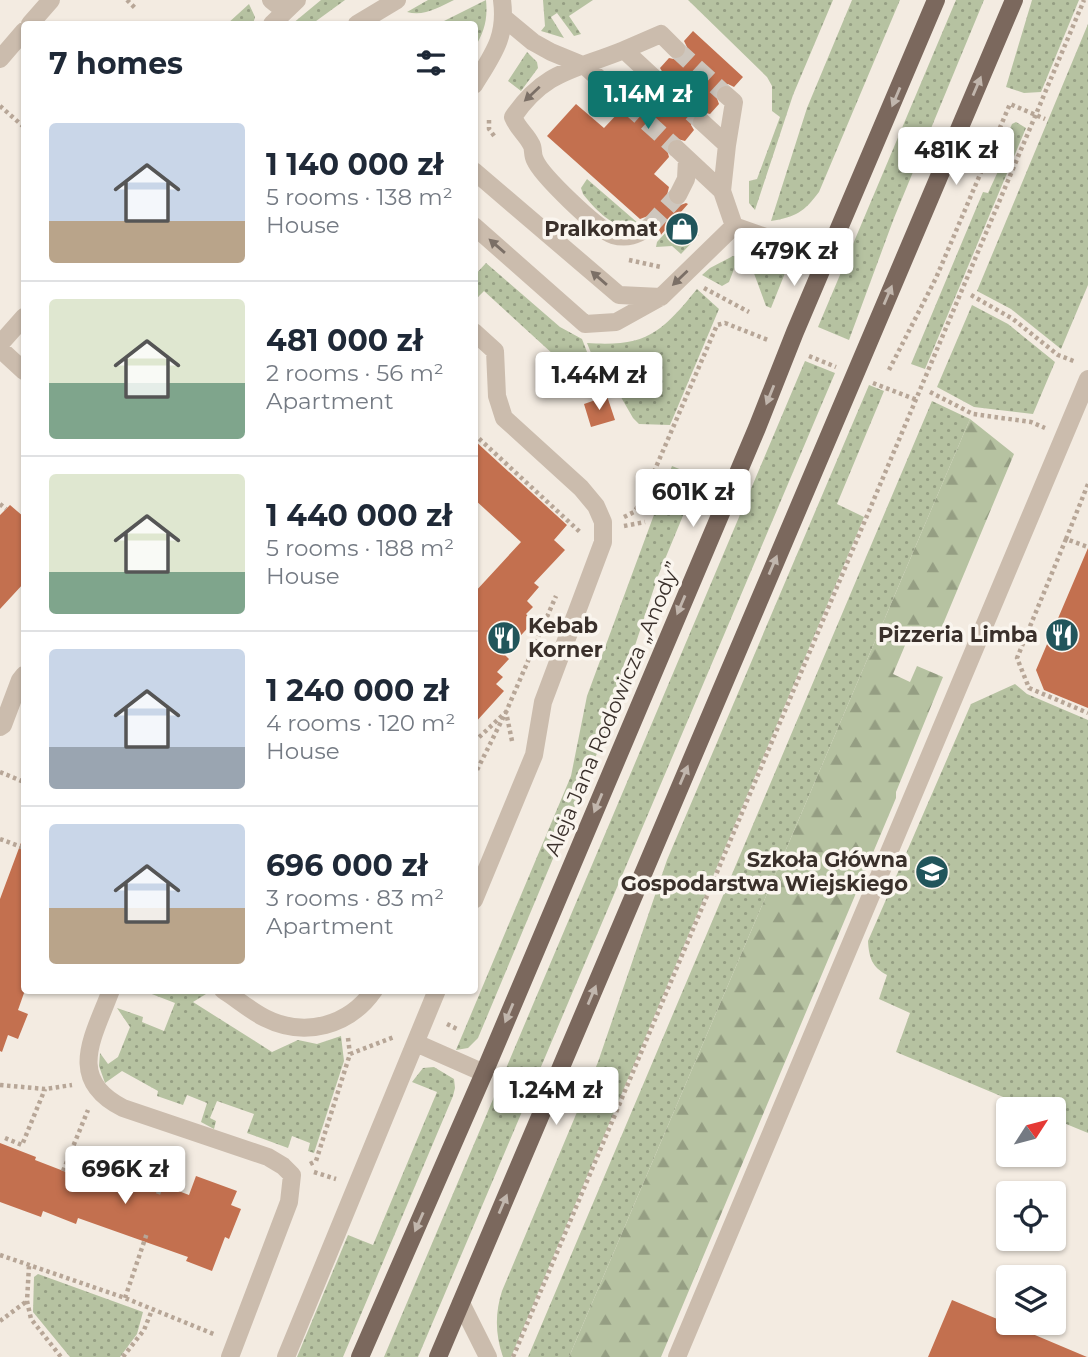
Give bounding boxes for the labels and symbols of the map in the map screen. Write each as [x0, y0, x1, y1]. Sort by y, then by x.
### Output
pin: 1.14M zł [576, 72, 720, 131]
one-way arrow [972, 75, 983, 96]
one-way arrow [524, 86, 541, 102]
one-way arrow [890, 87, 901, 108]
pin: 481K zł [891, 128, 1021, 187]
shop icon: Pralkomat [663, 210, 701, 248]
place label: Pralkomat [544, 216, 658, 241]
pin: 479K zł [729, 229, 859, 288]
one-way arrow [489, 239, 506, 255]
one-way arrow [590, 270, 608, 286]
one-way arrow [672, 270, 689, 286]
one-way arrow [882, 285, 894, 305]
pin: 1.44M zł [527, 352, 671, 412]
one-way arrow [764, 385, 775, 406]
pin: 601K zł [628, 470, 758, 529]
one-way arrow [767, 555, 779, 575]
street label: Aleja Jana Rodowicza „Anody” [539, 558, 686, 859]
one-way arrow [676, 595, 687, 616]
place label: Kebab Korner [528, 613, 603, 662]
restaurant icon: Pizzeria Limba [1043, 616, 1081, 654]
restaurant icon: Kebab Korner [485, 619, 523, 657]
place label: Pizzeria Limba [878, 622, 1038, 647]
one-way arrow [679, 764, 690, 785]
one-way arrow [592, 793, 603, 814]
place label: Szkoła Główna Gospodarstwa Wiejskiego [621, 847, 908, 896]
school or university icon: Szkoła Główna Gospodarstwa Wiejskiego [913, 853, 951, 891]
one-way arrow [587, 984, 598, 1005]
one-way arrow [504, 1003, 515, 1024]
pin: 1.24M zł [484, 1068, 628, 1127]
north arrow [996, 1097, 1066, 1167]
pin: 696K zł [60, 1146, 190, 1206]
one-way arrow [497, 1194, 509, 1214]
one-way arrow [413, 1212, 425, 1232]

